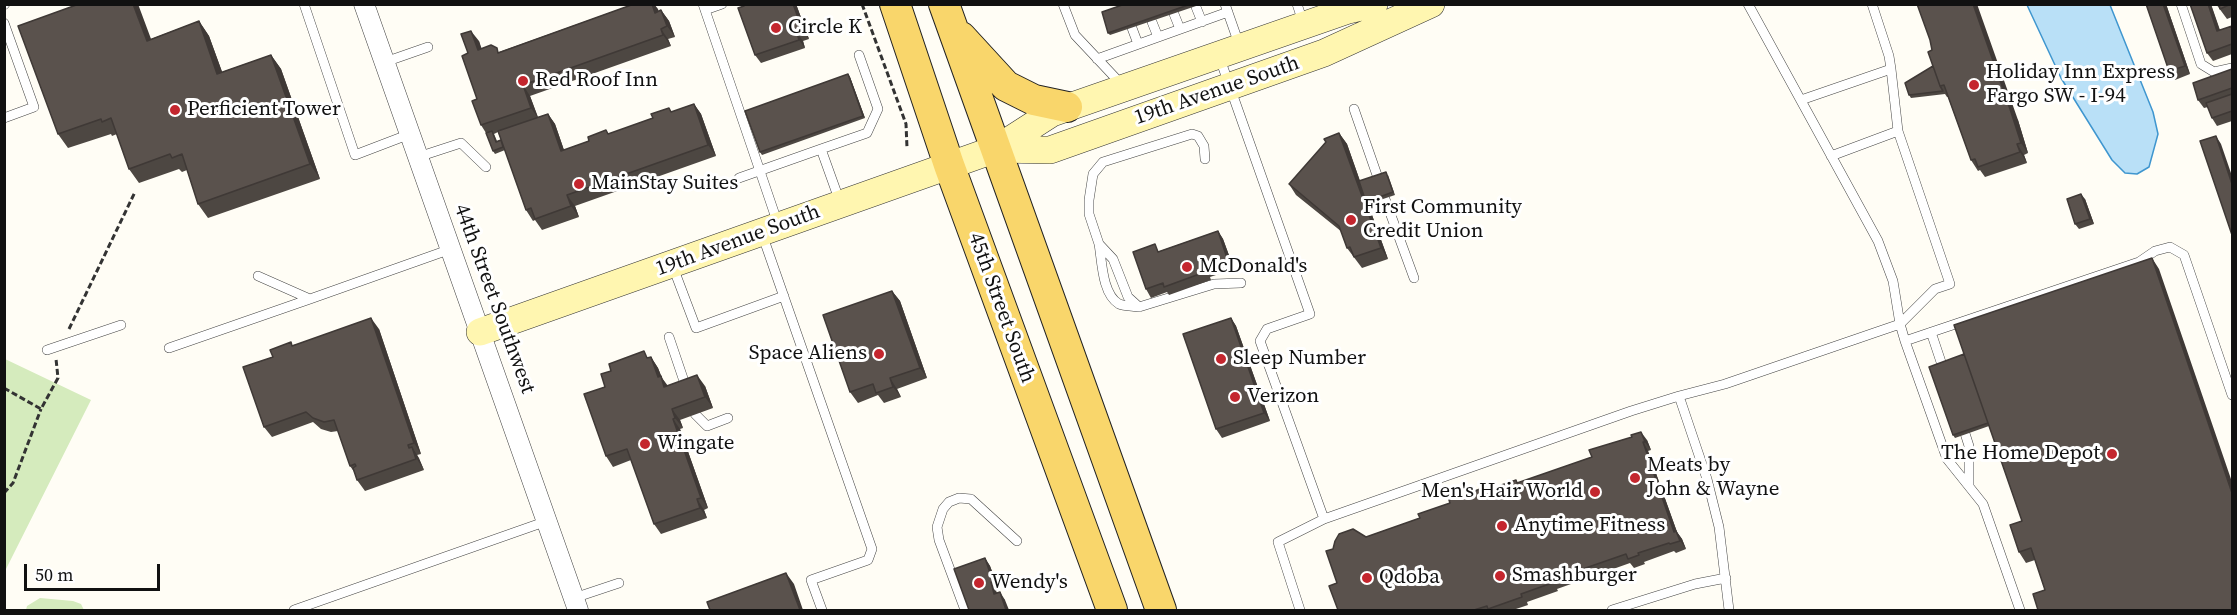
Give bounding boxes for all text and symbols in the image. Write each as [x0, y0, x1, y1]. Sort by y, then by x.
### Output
place label: Circle K [788, 15, 862, 41]
marker: Circle K [769, 21, 783, 35]
street label: 19th Avenue South [1131, 51, 1303, 131]
place label: Holiday Inn Express Fargo SW - I-94 [1986, 60, 2175, 110]
place label: Red Roof Inn [535, 68, 658, 94]
marker: Red Roof Inn [516, 74, 530, 88]
marker: Holiday Inn Express Fargo SW - I-94 [1967, 78, 1981, 92]
place label: Perficient Tower [187, 97, 341, 123]
marker: Perficient Tower [168, 103, 182, 117]
place label: MainStay Suites [591, 171, 738, 197]
marker: MainStay Suites [572, 177, 586, 191]
place label: First Community Credit Union [1363, 195, 1522, 245]
street label: 19th Avenue South [652, 200, 824, 282]
street label: 44th Street Southwest [448, 201, 540, 397]
marker: First Community Credit Union [1344, 213, 1358, 227]
street label: 45th Street South [962, 229, 1040, 387]
place label: McDonald's [1199, 254, 1307, 280]
marker: McDonald's [1180, 260, 1194, 274]
place label: Space Aliens [749, 341, 867, 367]
place label: Sleep Number [1233, 346, 1366, 372]
marker: Space Aliens [872, 347, 886, 361]
marker: Sleep Number [1214, 352, 1228, 366]
place label: Verizon [1247, 384, 1319, 410]
marker: Verizon [1228, 390, 1242, 404]
place label: Wingate [657, 431, 734, 457]
marker: Wingate [638, 437, 652, 451]
place label: The Home Depot [1941, 441, 2100, 467]
marker: The Home Depot [2105, 447, 2119, 461]
place label: Meats by John & Wayne [1647, 453, 1779, 503]
marker: Meats by John & Wayne [1628, 471, 1642, 485]
place label: Men's Hair World [1421, 479, 1583, 505]
marker: Men's Hair World [1588, 485, 1602, 499]
place label: Anytime Fitness [1514, 513, 1665, 539]
marker: Anytime Fitness [1495, 519, 1509, 533]
scale bar [27, 552, 164, 590]
text: 50 m [35, 562, 73, 587]
place label: Smashburger [1512, 563, 1637, 589]
place label: Qdoba [1379, 565, 1440, 591]
marker: Smashburger [1493, 569, 1507, 583]
place label: Wendy's [991, 570, 1068, 596]
marker: Qdoba [1360, 571, 1374, 585]
marker: Wendy's [972, 576, 986, 590]

